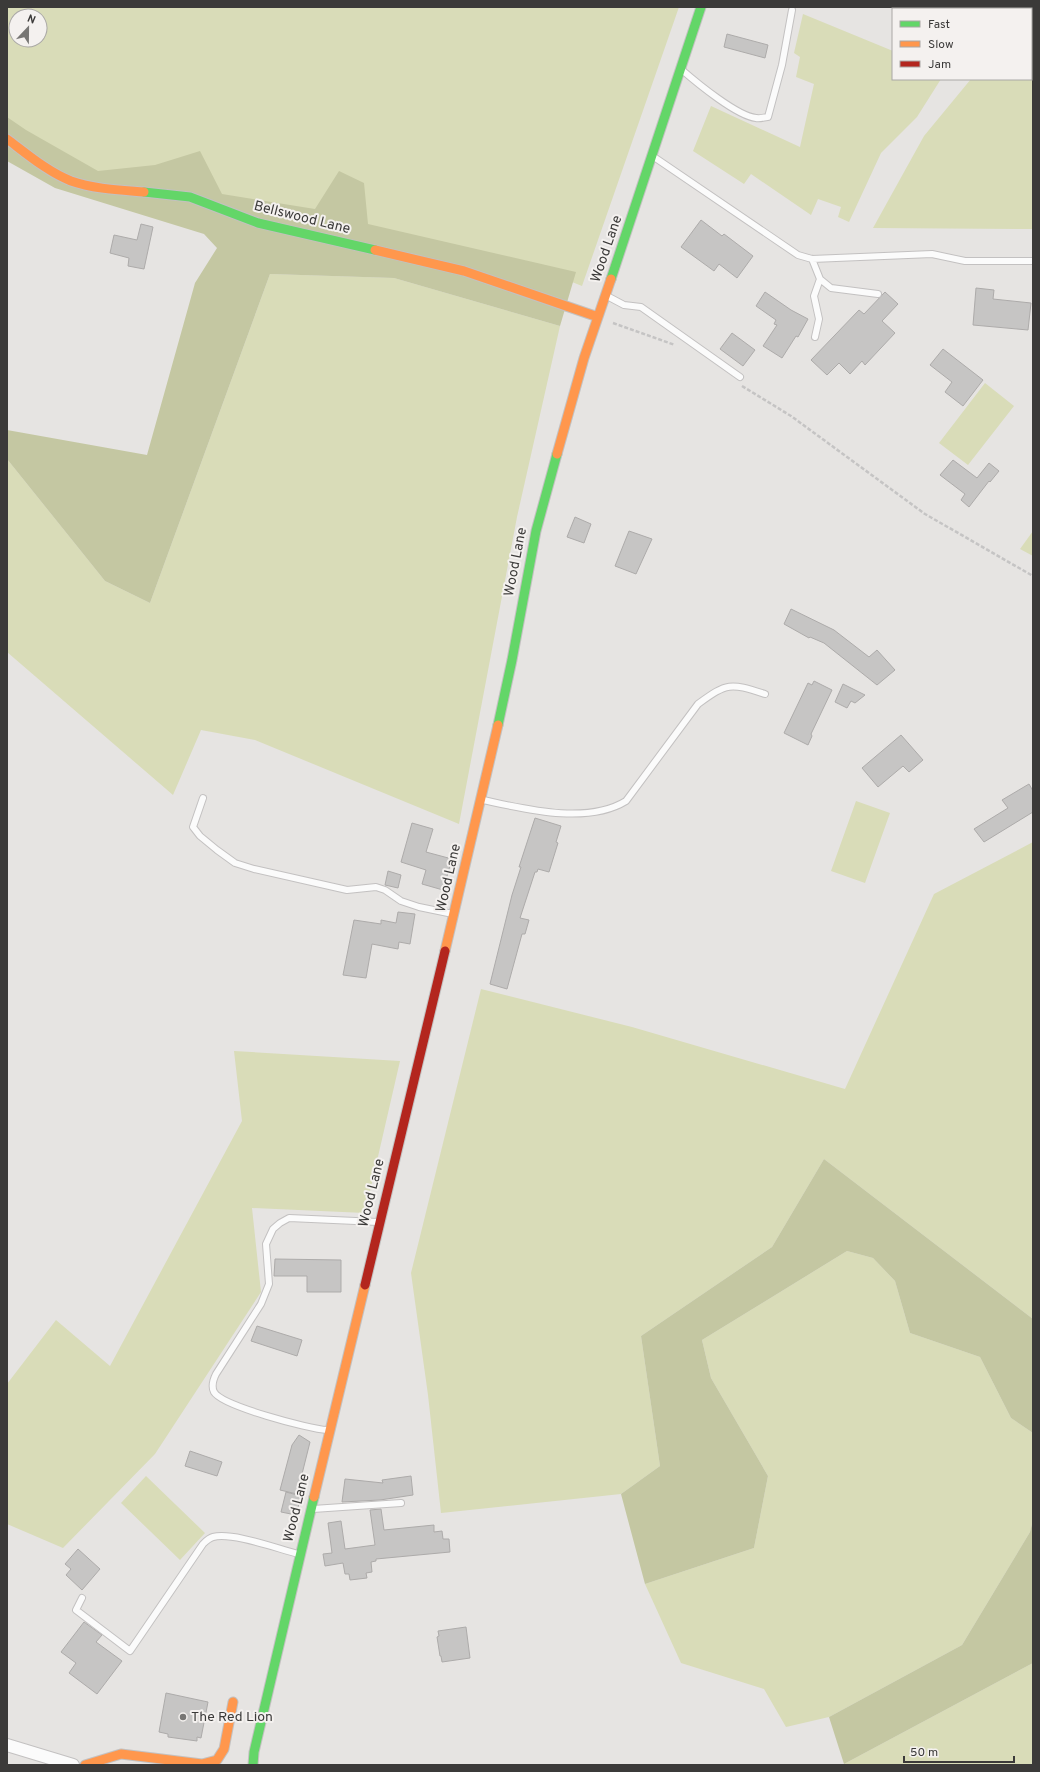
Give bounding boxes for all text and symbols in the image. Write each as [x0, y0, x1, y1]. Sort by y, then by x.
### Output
north arrow [8, 8, 48, 48]
legend [892, 8, 1032, 80]
text: N [25, 12, 38, 28]
text: Fast [928, 17, 950, 33]
text: Slow [928, 37, 954, 53]
text: Jam [928, 57, 951, 73]
street label: Bellswood Lane [252, 198, 352, 238]
street label: Wood Lane [588, 213, 626, 285]
street label: Wood Lane [501, 526, 531, 598]
street label: Wood Lane [433, 842, 465, 914]
street label: Wood Lane [355, 1157, 389, 1229]
street label: Wood Lane [280, 1472, 314, 1544]
place label: The Red Lion [191, 1709, 273, 1726]
marker: The Red Lion [178, 1712, 188, 1722]
scale bar [904, 1738, 1014, 1764]
text: 50 m [910, 1745, 938, 1761]

